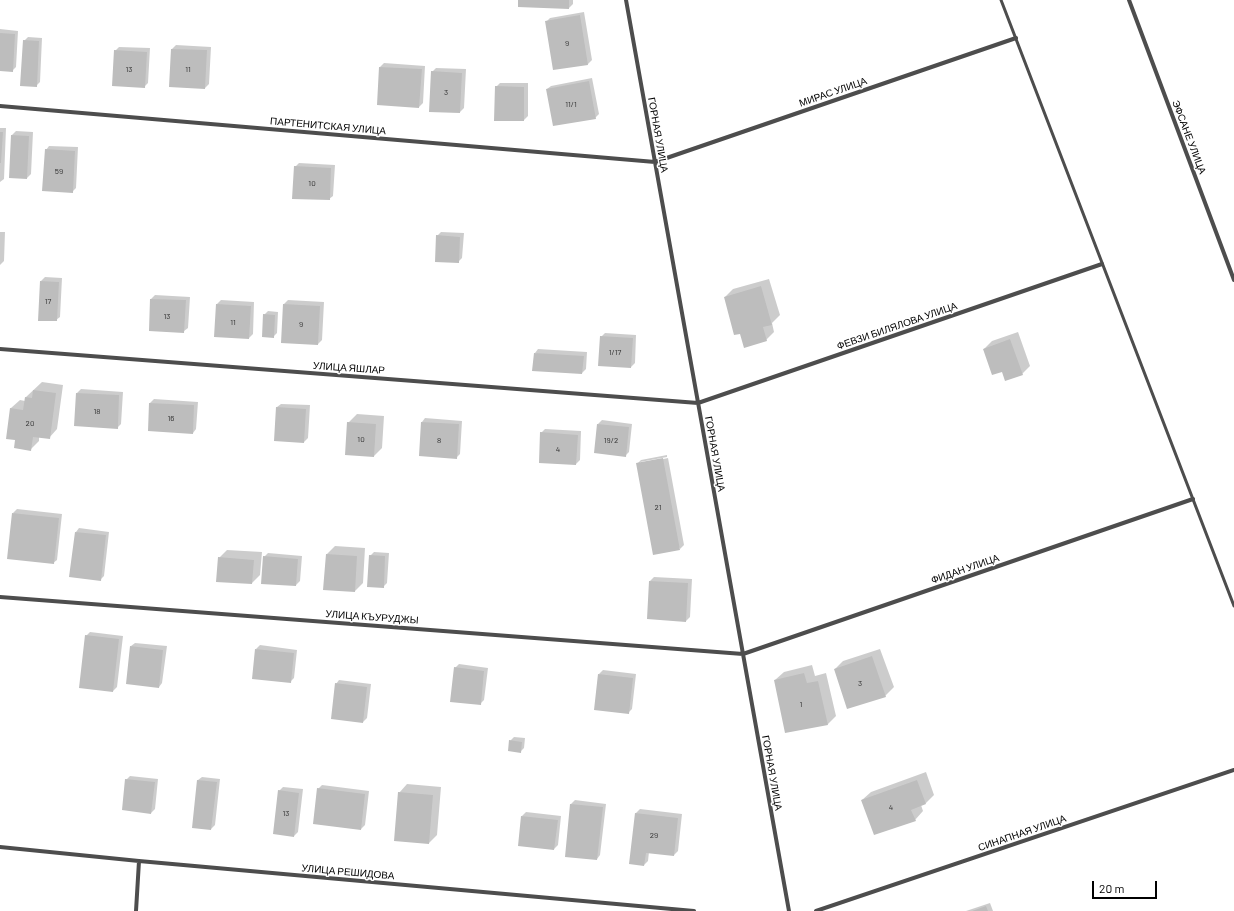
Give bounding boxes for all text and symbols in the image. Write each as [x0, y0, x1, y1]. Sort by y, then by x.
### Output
house number: 9 [565, 38, 569, 48]
house number: 13 [126, 64, 132, 74]
house number: 11 [185, 64, 191, 74]
street label: МИРАС УЛИЦА [797, 75, 869, 109]
house number: 3 [444, 87, 448, 97]
street label: ГОРНАЯ УЛИЦА [645, 96, 671, 174]
street label: ЭФСАНЕ УЛИЦА [1169, 98, 1209, 176]
house number: 11/1 [565, 99, 577, 109]
street label: ПАРТЕНИТСКАЯ УЛИЦА [270, 115, 386, 137]
house number: 59 [55, 166, 63, 176]
house number: 10 [308, 178, 316, 188]
house number: 17 [45, 296, 51, 306]
street label: ФЕВЗИ БИЛЯЛОВА УЛИЦА [835, 300, 959, 352]
house number: 13 [164, 311, 170, 321]
house number: 11 [230, 317, 236, 327]
house number: 9 [299, 319, 303, 329]
house number: 1/17 [609, 347, 621, 357]
street label: УЛИЦА ЯШЛАР [313, 359, 385, 377]
house number: 18 [94, 406, 100, 416]
house number: 16 [168, 413, 174, 423]
street label: ГОРНАЯ УЛИЦА [702, 415, 728, 493]
house number: 20 [26, 418, 34, 428]
house number: 10 [357, 434, 365, 444]
house number: 8 [437, 435, 441, 445]
house number: 19/2 [604, 435, 618, 445]
house number: 4 [556, 444, 560, 454]
house number: 21 [655, 502, 661, 512]
street label: ФИДАН УЛИЦА [929, 552, 1001, 586]
street label: УЛИЦА КЪУРУДЖЫ [325, 608, 419, 626]
house number: 3 [858, 678, 862, 688]
house number: 1 [800, 699, 802, 709]
street label: ГОРНАЯ УЛИЦА [759, 734, 785, 812]
house number: 4 [889, 802, 893, 812]
house number: 13 [283, 808, 289, 818]
street label: СИНАПНАЯ УЛИЦА [976, 812, 1068, 854]
house number: 29 [650, 830, 658, 840]
street label: УЛИЦА РЕШИДОВА [301, 862, 395, 882]
scale bar [1094, 873, 1159, 899]
text: 20 m [1099, 881, 1125, 895]

